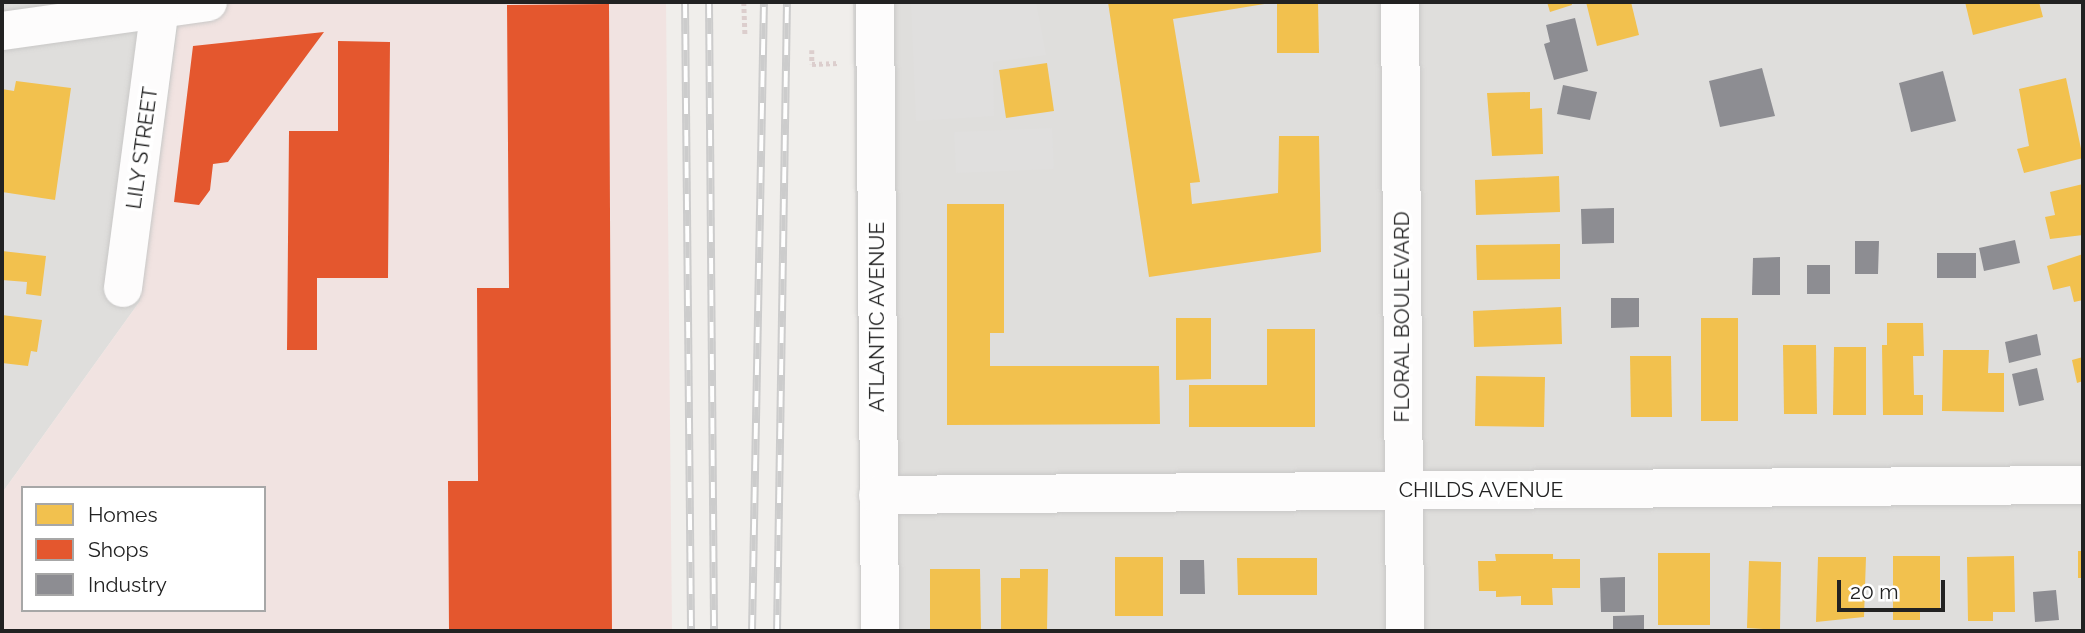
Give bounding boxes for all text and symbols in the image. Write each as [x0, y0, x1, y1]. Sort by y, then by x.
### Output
street label: LILY STREET [121, 85, 163, 211]
street label: FLORAL BOULEVARD [1389, 211, 1415, 423]
street label: ATLANTIC AVENUE [864, 222, 890, 412]
street label: CHILDS AVENUE [1398, 477, 1564, 503]
legend [21, 486, 266, 612]
text: Homes [88, 502, 158, 527]
text: Shops [88, 537, 149, 562]
scale bar [1840, 566, 1948, 610]
text: Industry [88, 572, 167, 597]
text: 20 m [1850, 579, 1898, 604]

